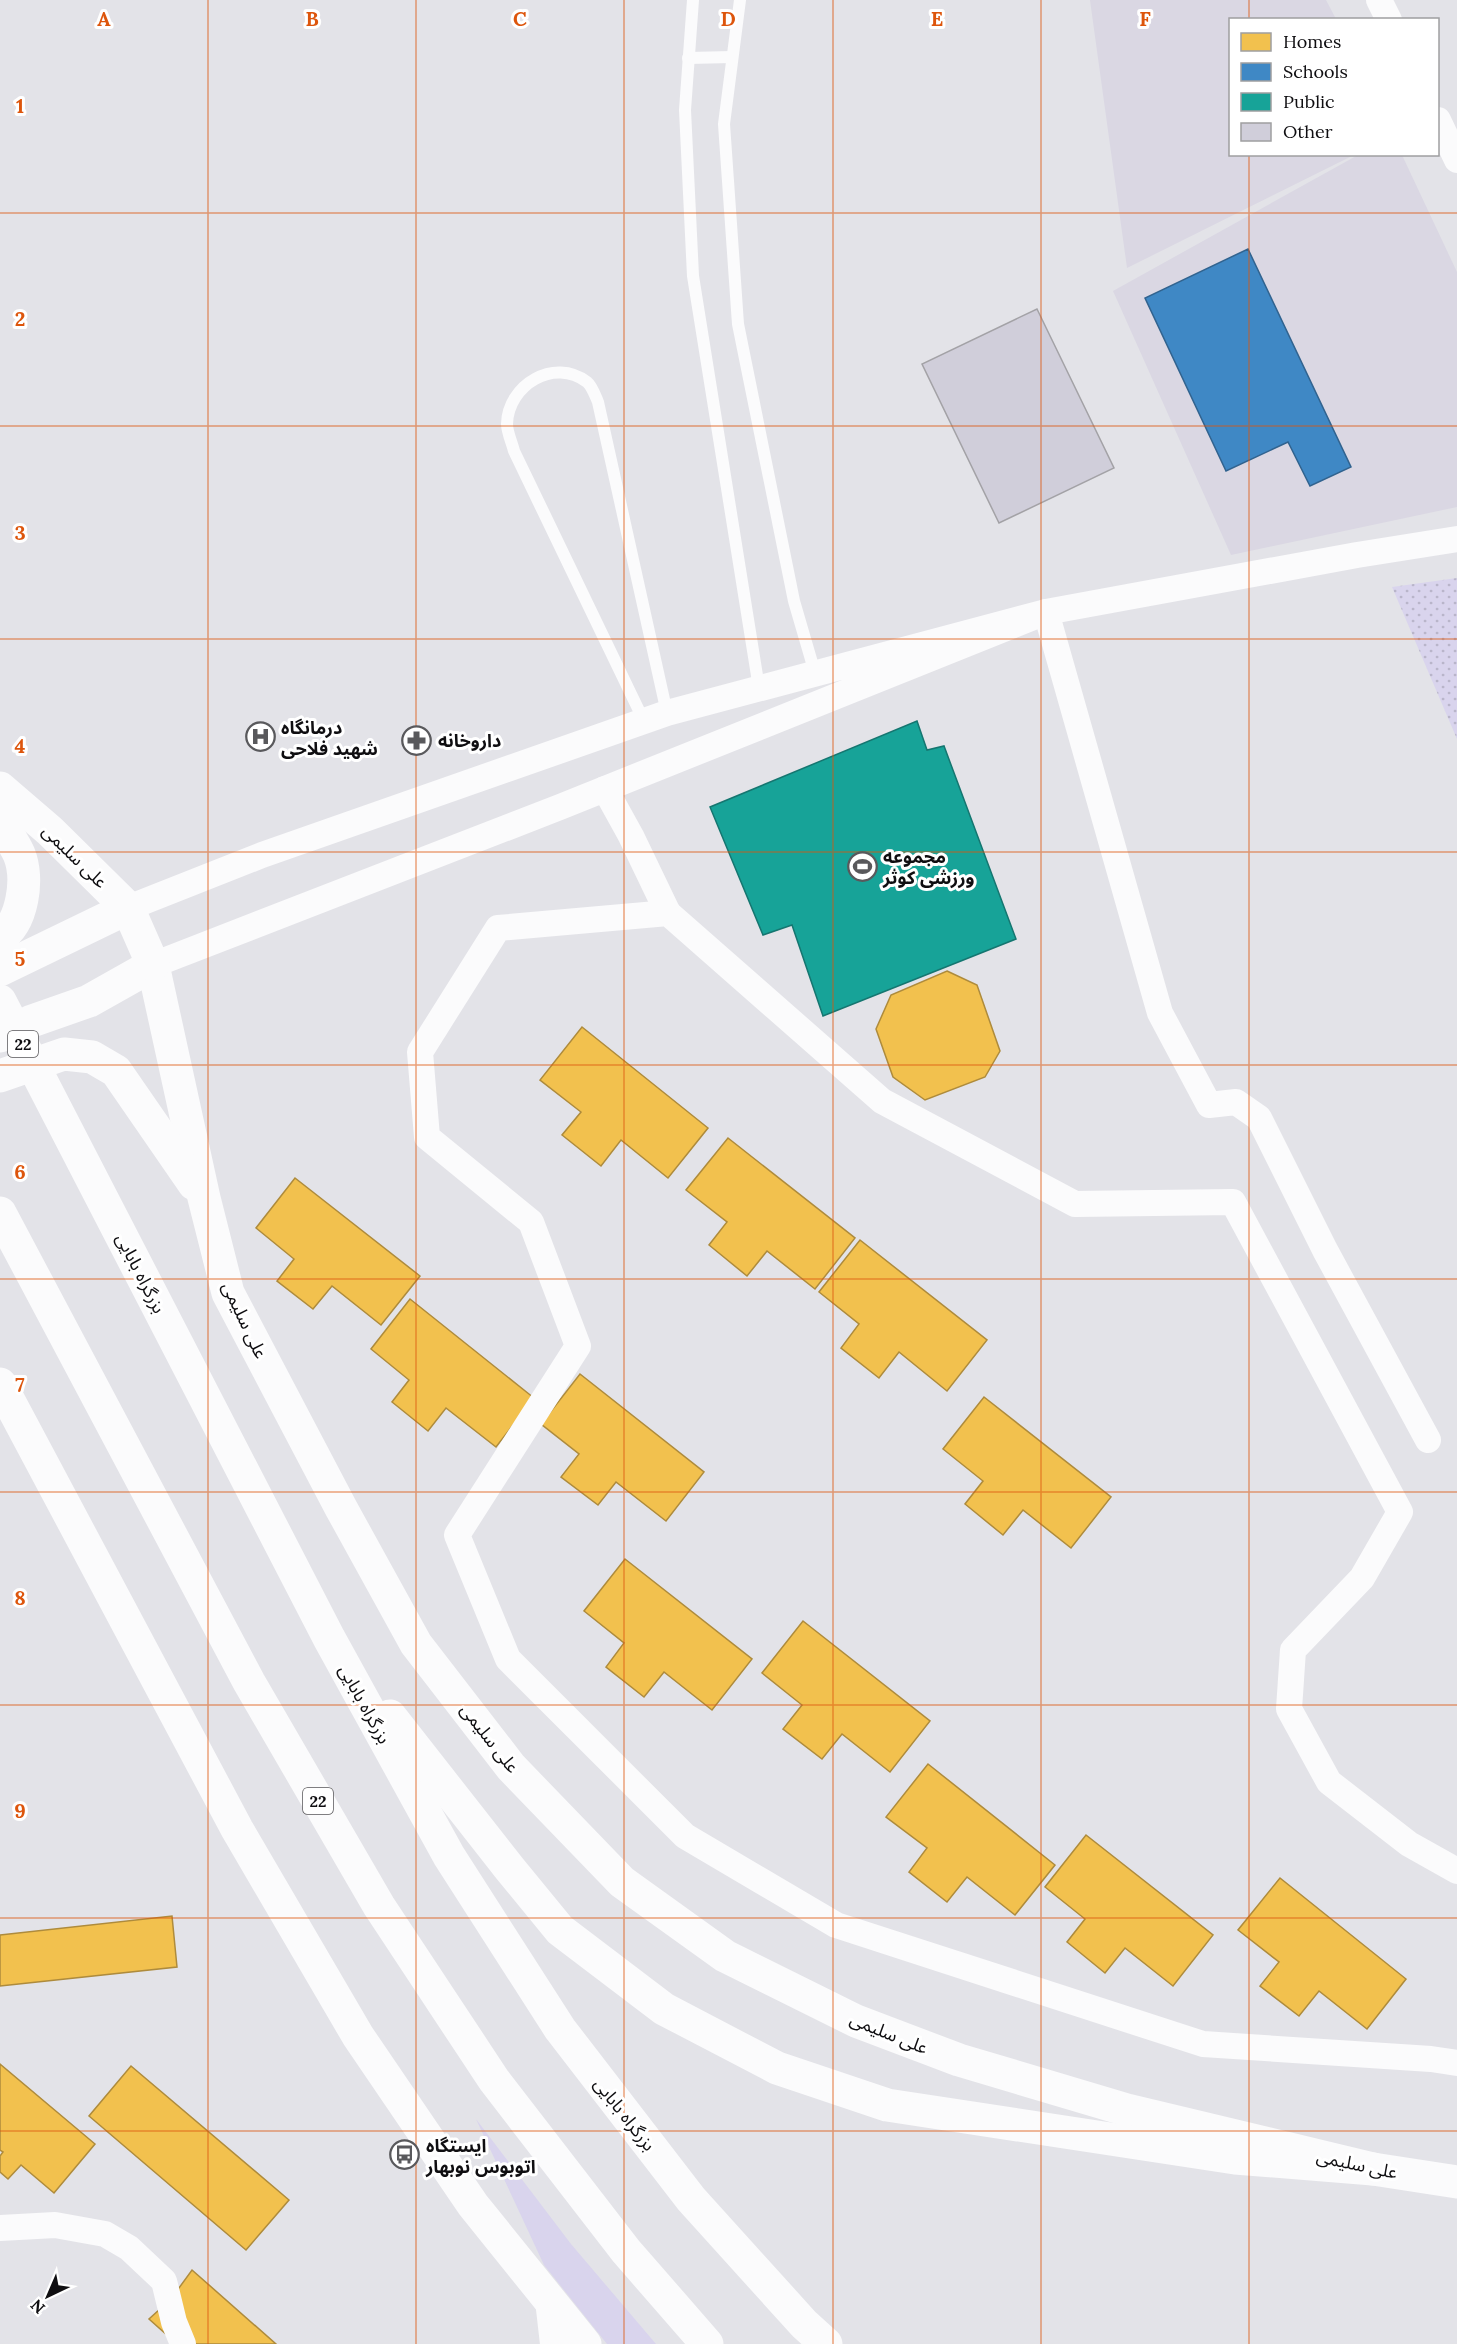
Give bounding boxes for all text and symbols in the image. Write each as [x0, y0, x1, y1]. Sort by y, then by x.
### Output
text: A [97, 6, 111, 31]
text: B [305, 6, 319, 31]
text: C [513, 6, 527, 31]
text: D [720, 6, 736, 31]
text: E [931, 6, 943, 31]
text: F [1139, 6, 1151, 31]
legend [1229, 18, 1439, 156]
text: Homes [1283, 30, 1341, 53]
text: Schools [1283, 60, 1348, 83]
text: Public [1283, 90, 1335, 113]
text: 1 [16, 93, 24, 118]
text: Other [1283, 120, 1333, 143]
text: 2 [15, 306, 25, 331]
text: 3 [14, 520, 26, 545]
place label: درمانگاه شهید فلاحی [281, 716, 378, 760]
hospital icon: درمانگاه شهید فلاحی [244, 721, 276, 753]
pharmacy icon: داروخانه [401, 724, 433, 756]
place label: داروخانه [438, 729, 501, 752]
text: 4 [15, 733, 26, 758]
street label: علی سلیمی [37, 819, 113, 893]
place label: مجموعه ورزشی کوثر [882, 845, 975, 889]
sports icon: مجموعه ورزشی کوثر [846, 850, 878, 882]
text: 5 [15, 946, 26, 971]
road number: 22 [8, 1031, 38, 1057]
text: 6 [14, 1159, 26, 1184]
street label: بزرگراه بابایی [111, 1229, 171, 1317]
street label: علی سلیمی [217, 1278, 273, 1362]
text: 7 [15, 1372, 25, 1397]
text: 8 [14, 1585, 26, 1610]
street label: بزرگراه بابایی [334, 1660, 396, 1748]
street label: علی سلیمی [456, 1698, 524, 1778]
road number: 22 [303, 1788, 333, 1814]
text: 9 [14, 1798, 26, 1823]
street label: علی سلیمی [847, 2007, 931, 2059]
street label: بزرگراه بابایی [589, 2073, 661, 2155]
place label: ایستگاه اتوبوس نوبهار [425, 2134, 536, 2178]
bus stop icon: ایستگاه اتوبوس نوبهار [389, 2139, 421, 2171]
street label: علی سلیمی [1314, 2144, 1400, 2184]
north arrow [18, 2266, 78, 2326]
text: N [26, 2295, 49, 2318]

